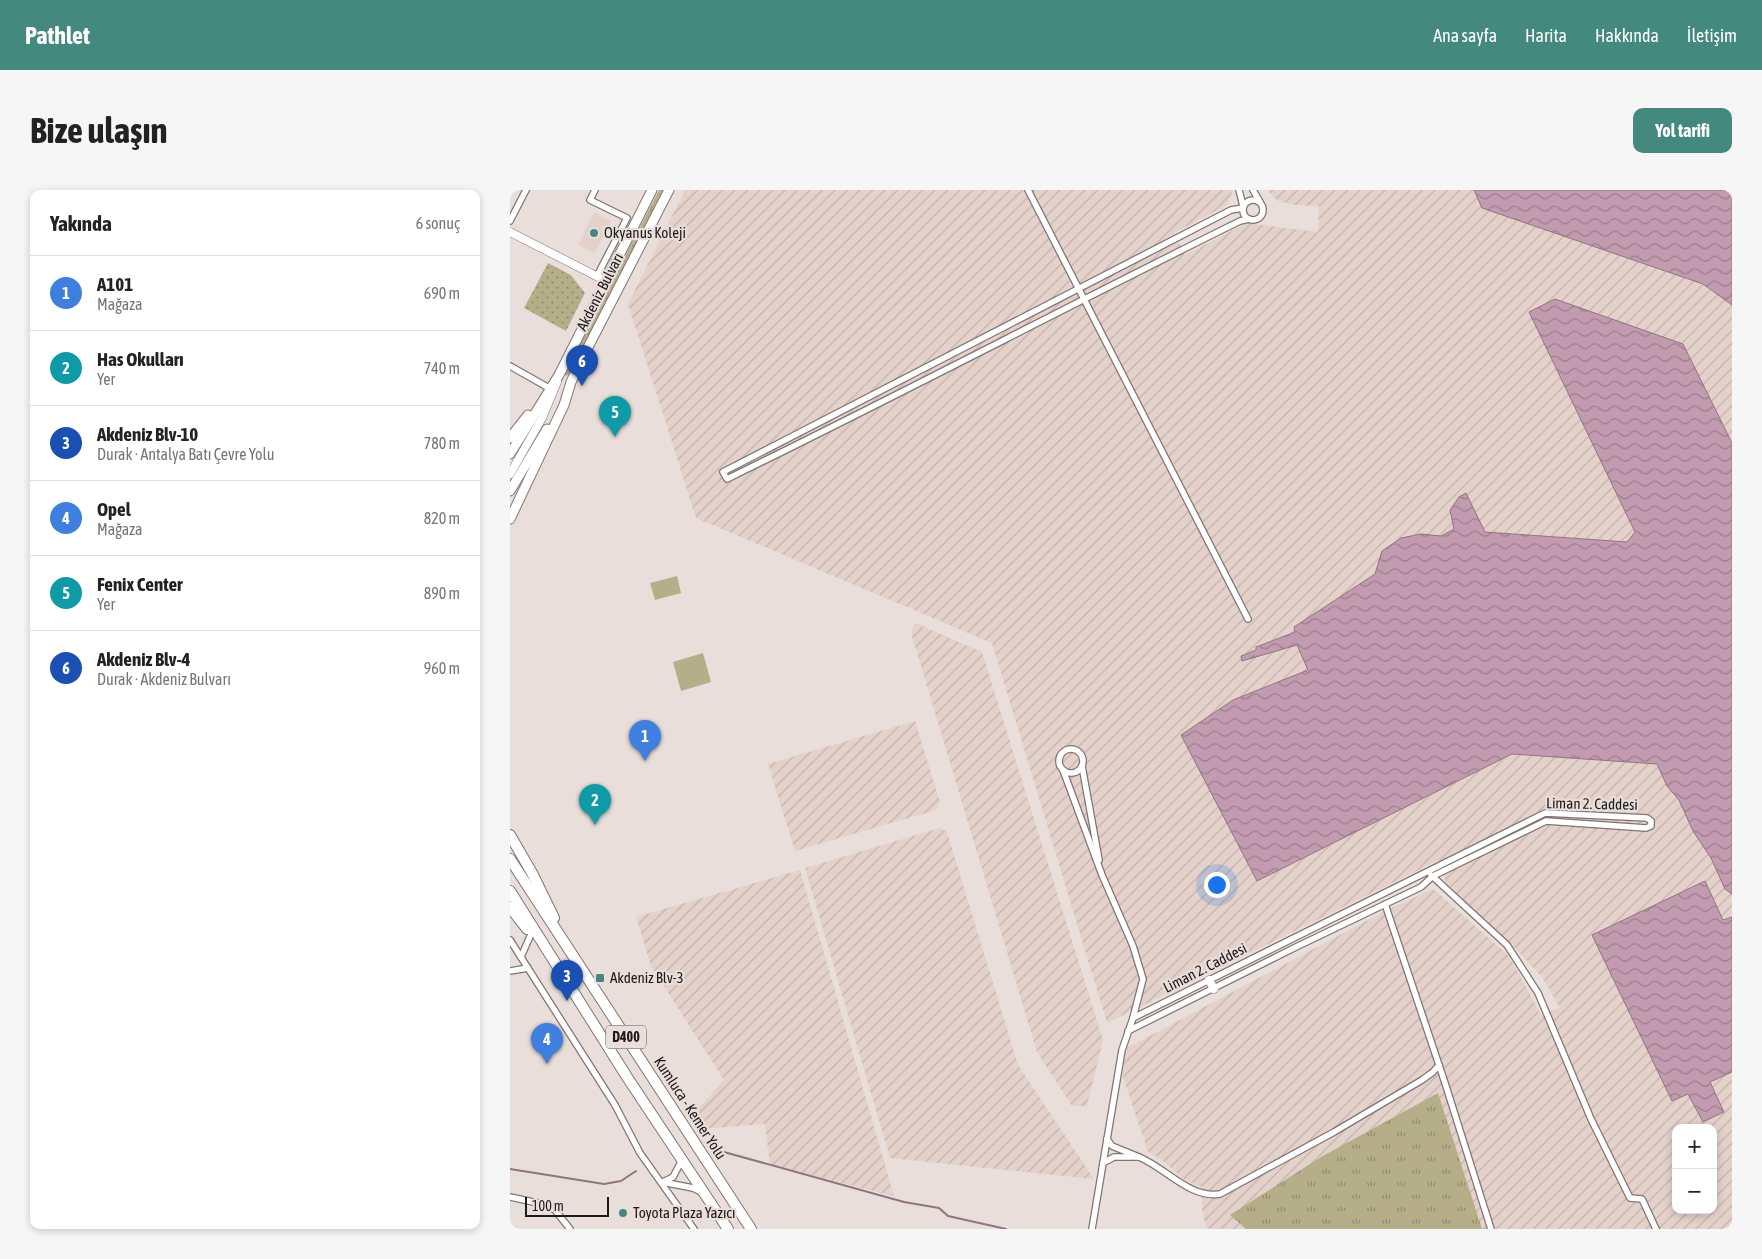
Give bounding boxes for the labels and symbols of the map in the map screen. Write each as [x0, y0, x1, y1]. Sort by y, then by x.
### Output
place label: Okyanus Koleji [604, 224, 686, 241]
marker: Okyanus Koleji [588, 227, 600, 239]
street label: Akdeniz Bulvarı [573, 250, 626, 333]
pin: 6 [566, 345, 598, 386]
pin: 5 [599, 396, 631, 437]
pin: 1 [629, 720, 661, 761]
pin: 2 [579, 784, 611, 825]
street label: Liman 2. Caddesi [1546, 794, 1638, 813]
your location [1204, 872, 1230, 898]
street label: Liman 2. Caddesi [1160, 939, 1249, 996]
pin: 3 [551, 960, 583, 1001]
place label: Akdeniz Blv-3 [610, 969, 684, 986]
marker: Akdeniz Blv-3 [594, 972, 606, 984]
pin: 4 [531, 1023, 563, 1064]
road number: D400 [606, 1026, 646, 1049]
street label: Kumluca - Kemer Yolu [651, 1053, 730, 1162]
scale bar [525, 1194, 609, 1217]
place label: Toyota Plaza Yazıcı [633, 1204, 735, 1221]
marker: Toyota Plaza Yazıcı [617, 1207, 629, 1219]

